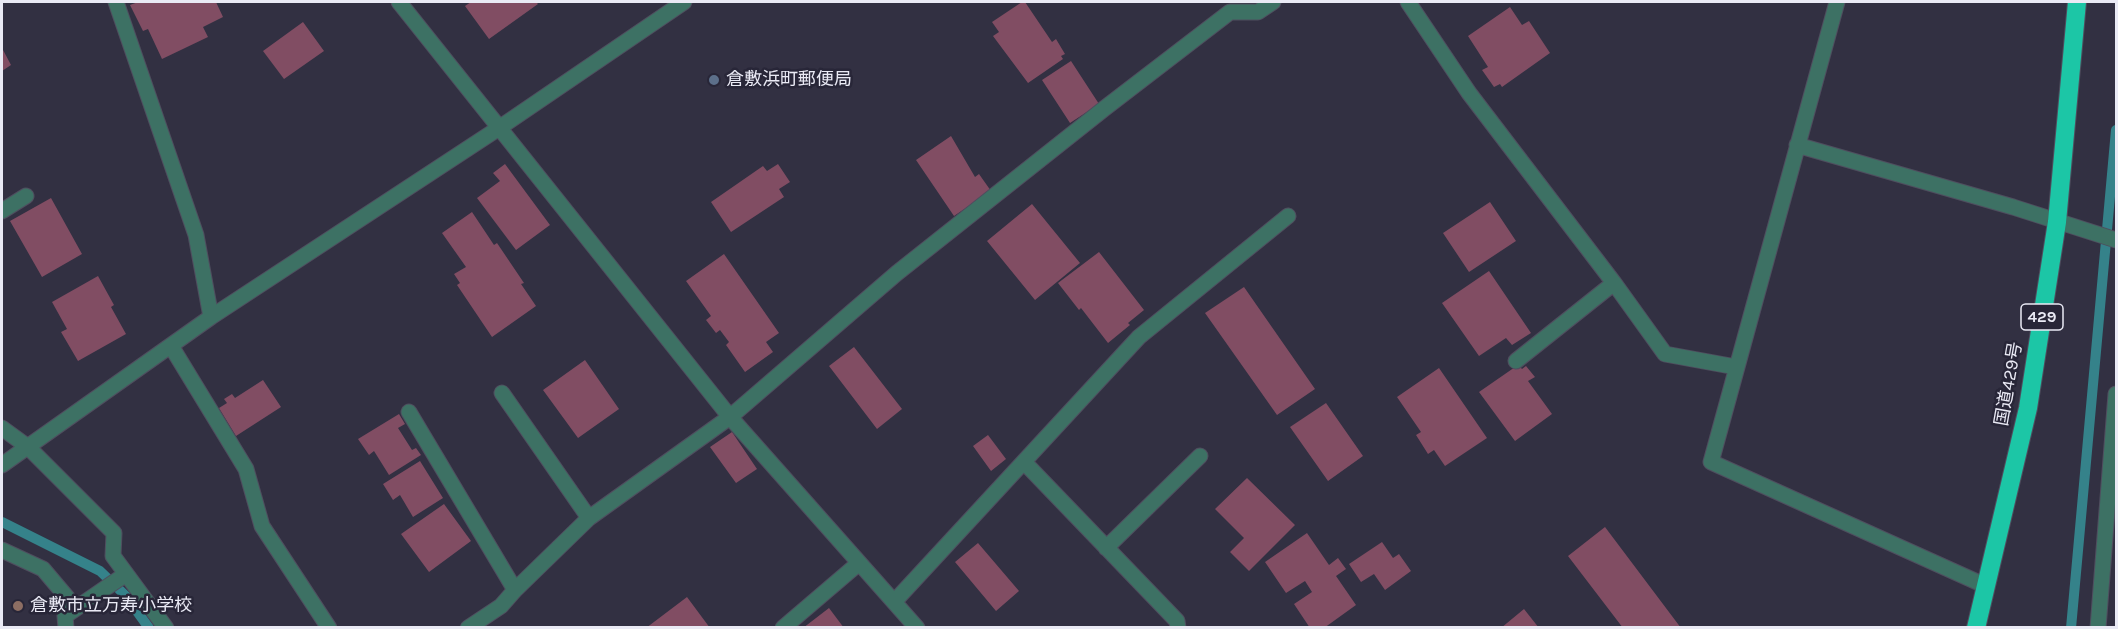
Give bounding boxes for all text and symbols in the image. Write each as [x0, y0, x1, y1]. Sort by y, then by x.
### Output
place label: 倉敷浜町郵便局 [726, 69, 852, 91]
marker: 倉敷浜町郵便局 [707, 73, 721, 87]
road number: 429 [2021, 304, 2063, 330]
street label: 国道429号 [1991, 340, 2027, 428]
place label: 倉敷市立万寿小学校 [30, 595, 192, 617]
marker: 倉敷市立万寿小学校 [11, 599, 25, 613]

